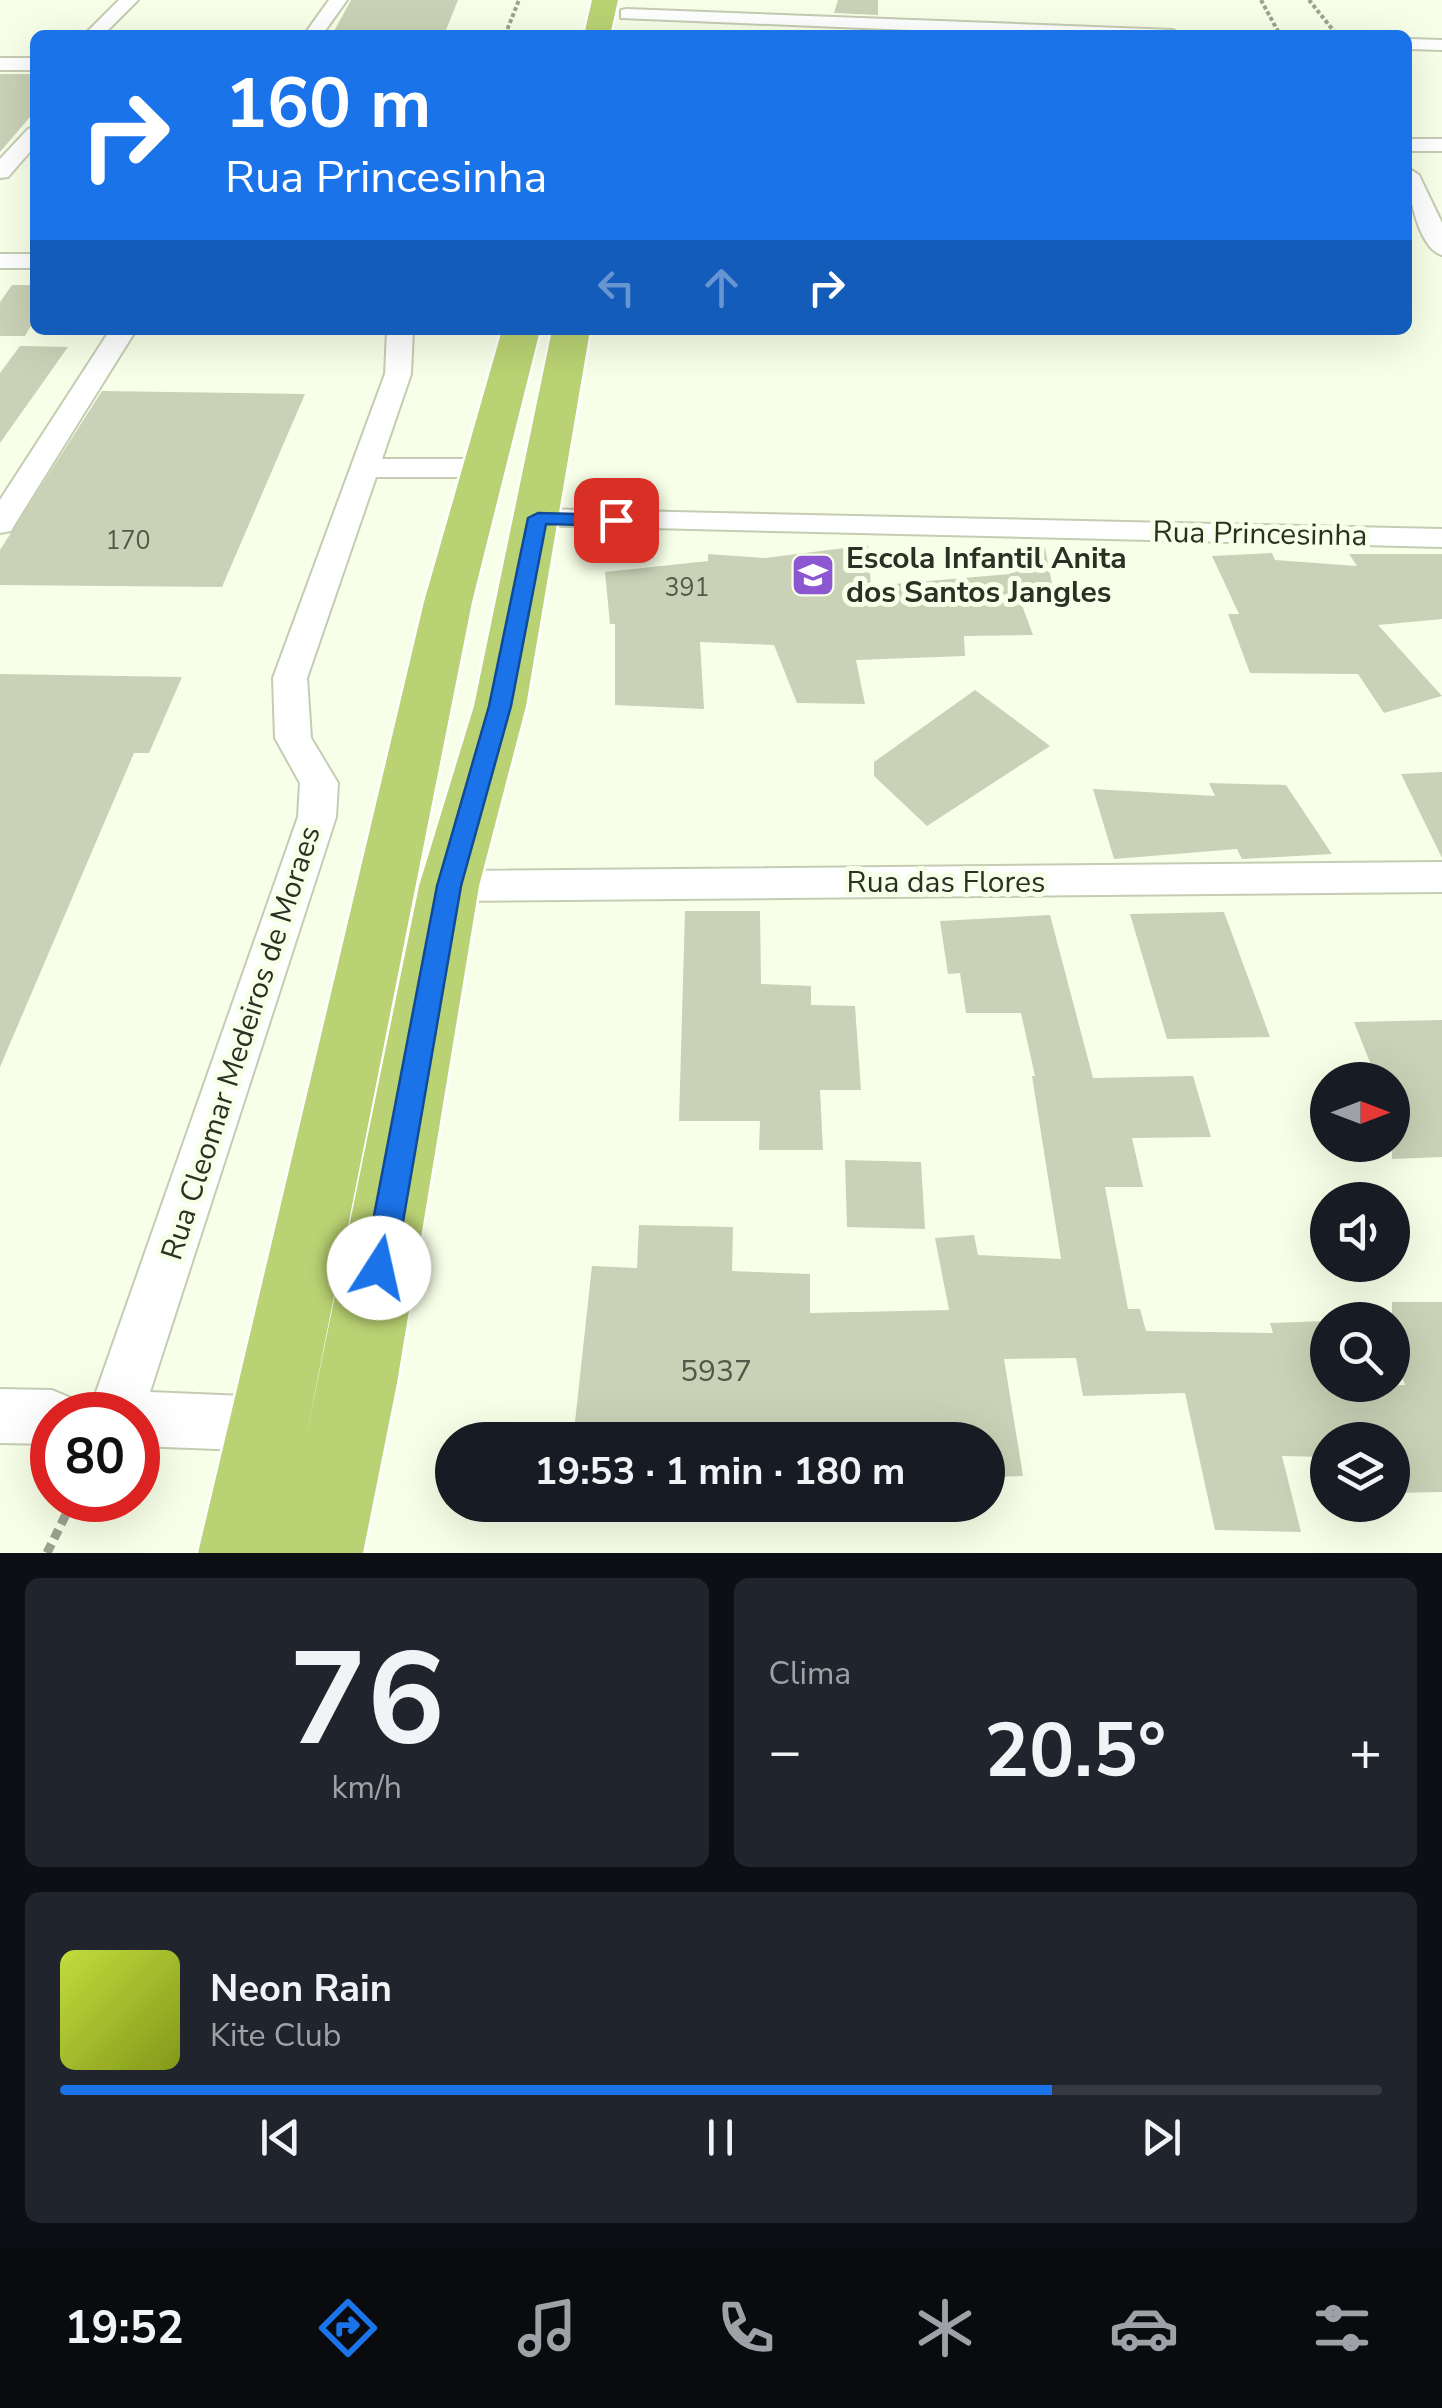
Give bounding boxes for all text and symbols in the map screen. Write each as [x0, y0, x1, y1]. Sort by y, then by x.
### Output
text: 160 m [225, 56, 431, 152]
icon: right [60, 70, 190, 200]
text: Rua Princesinha [225, 147, 547, 208]
icon: left [589, 260, 644, 315]
icon: ahead [694, 260, 749, 315]
icon: right [799, 260, 854, 315]
pin [574, 478, 659, 563]
icon: arrive [589, 493, 644, 548]
street label: Rua Princesinha [1152, 512, 1368, 556]
house number: 170 [105, 524, 151, 558]
place label: Escola Infantil Anita dos Santos Jangles [846, 538, 1127, 613]
school or university icon: Escola Infantil Anita dos Santos Jangles [790, 552, 836, 598]
house number: 391 [664, 571, 710, 605]
street label: Rua Cleomar Medeiros de Moraes [151, 821, 331, 1265]
street label: Rua das Flores [847, 862, 1045, 903]
north arrow [1310, 1062, 1410, 1162]
map controls [1310, 1062, 1410, 1522]
button: sound [1310, 1182, 1410, 1282]
position arrow [327, 1216, 431, 1320]
button: search [1310, 1302, 1410, 1402]
house number: 5937 [680, 1351, 752, 1392]
speed limit sign: 80 [30, 1392, 160, 1522]
button: layers [1310, 1422, 1410, 1522]
text: 19:53 · 1 min · 180 m [535, 1446, 905, 1497]
text: 76 [289, 1612, 445, 1789]
text: Clima [769, 1652, 851, 1695]
text: 20.5° [984, 1700, 1166, 1802]
text: − [769, 1714, 802, 1789]
text: + [1349, 1714, 1382, 1789]
text: km/h [331, 1766, 402, 1809]
text: Neon Rain [210, 1963, 392, 2014]
text: Kite Club [210, 2014, 341, 2057]
icon: previous [253, 2110, 308, 2165]
icon: pause [693, 2110, 748, 2165]
icon: next [1134, 2110, 1189, 2165]
icon: directions [313, 2293, 383, 2363]
icon: music [512, 2293, 582, 2363]
icon: phone [711, 2293, 781, 2363]
icon: climate [910, 2293, 980, 2363]
icon: car [1109, 2293, 1179, 2363]
icon: filters [1307, 2293, 1377, 2363]
text: 19:52 [64, 2298, 184, 2359]

